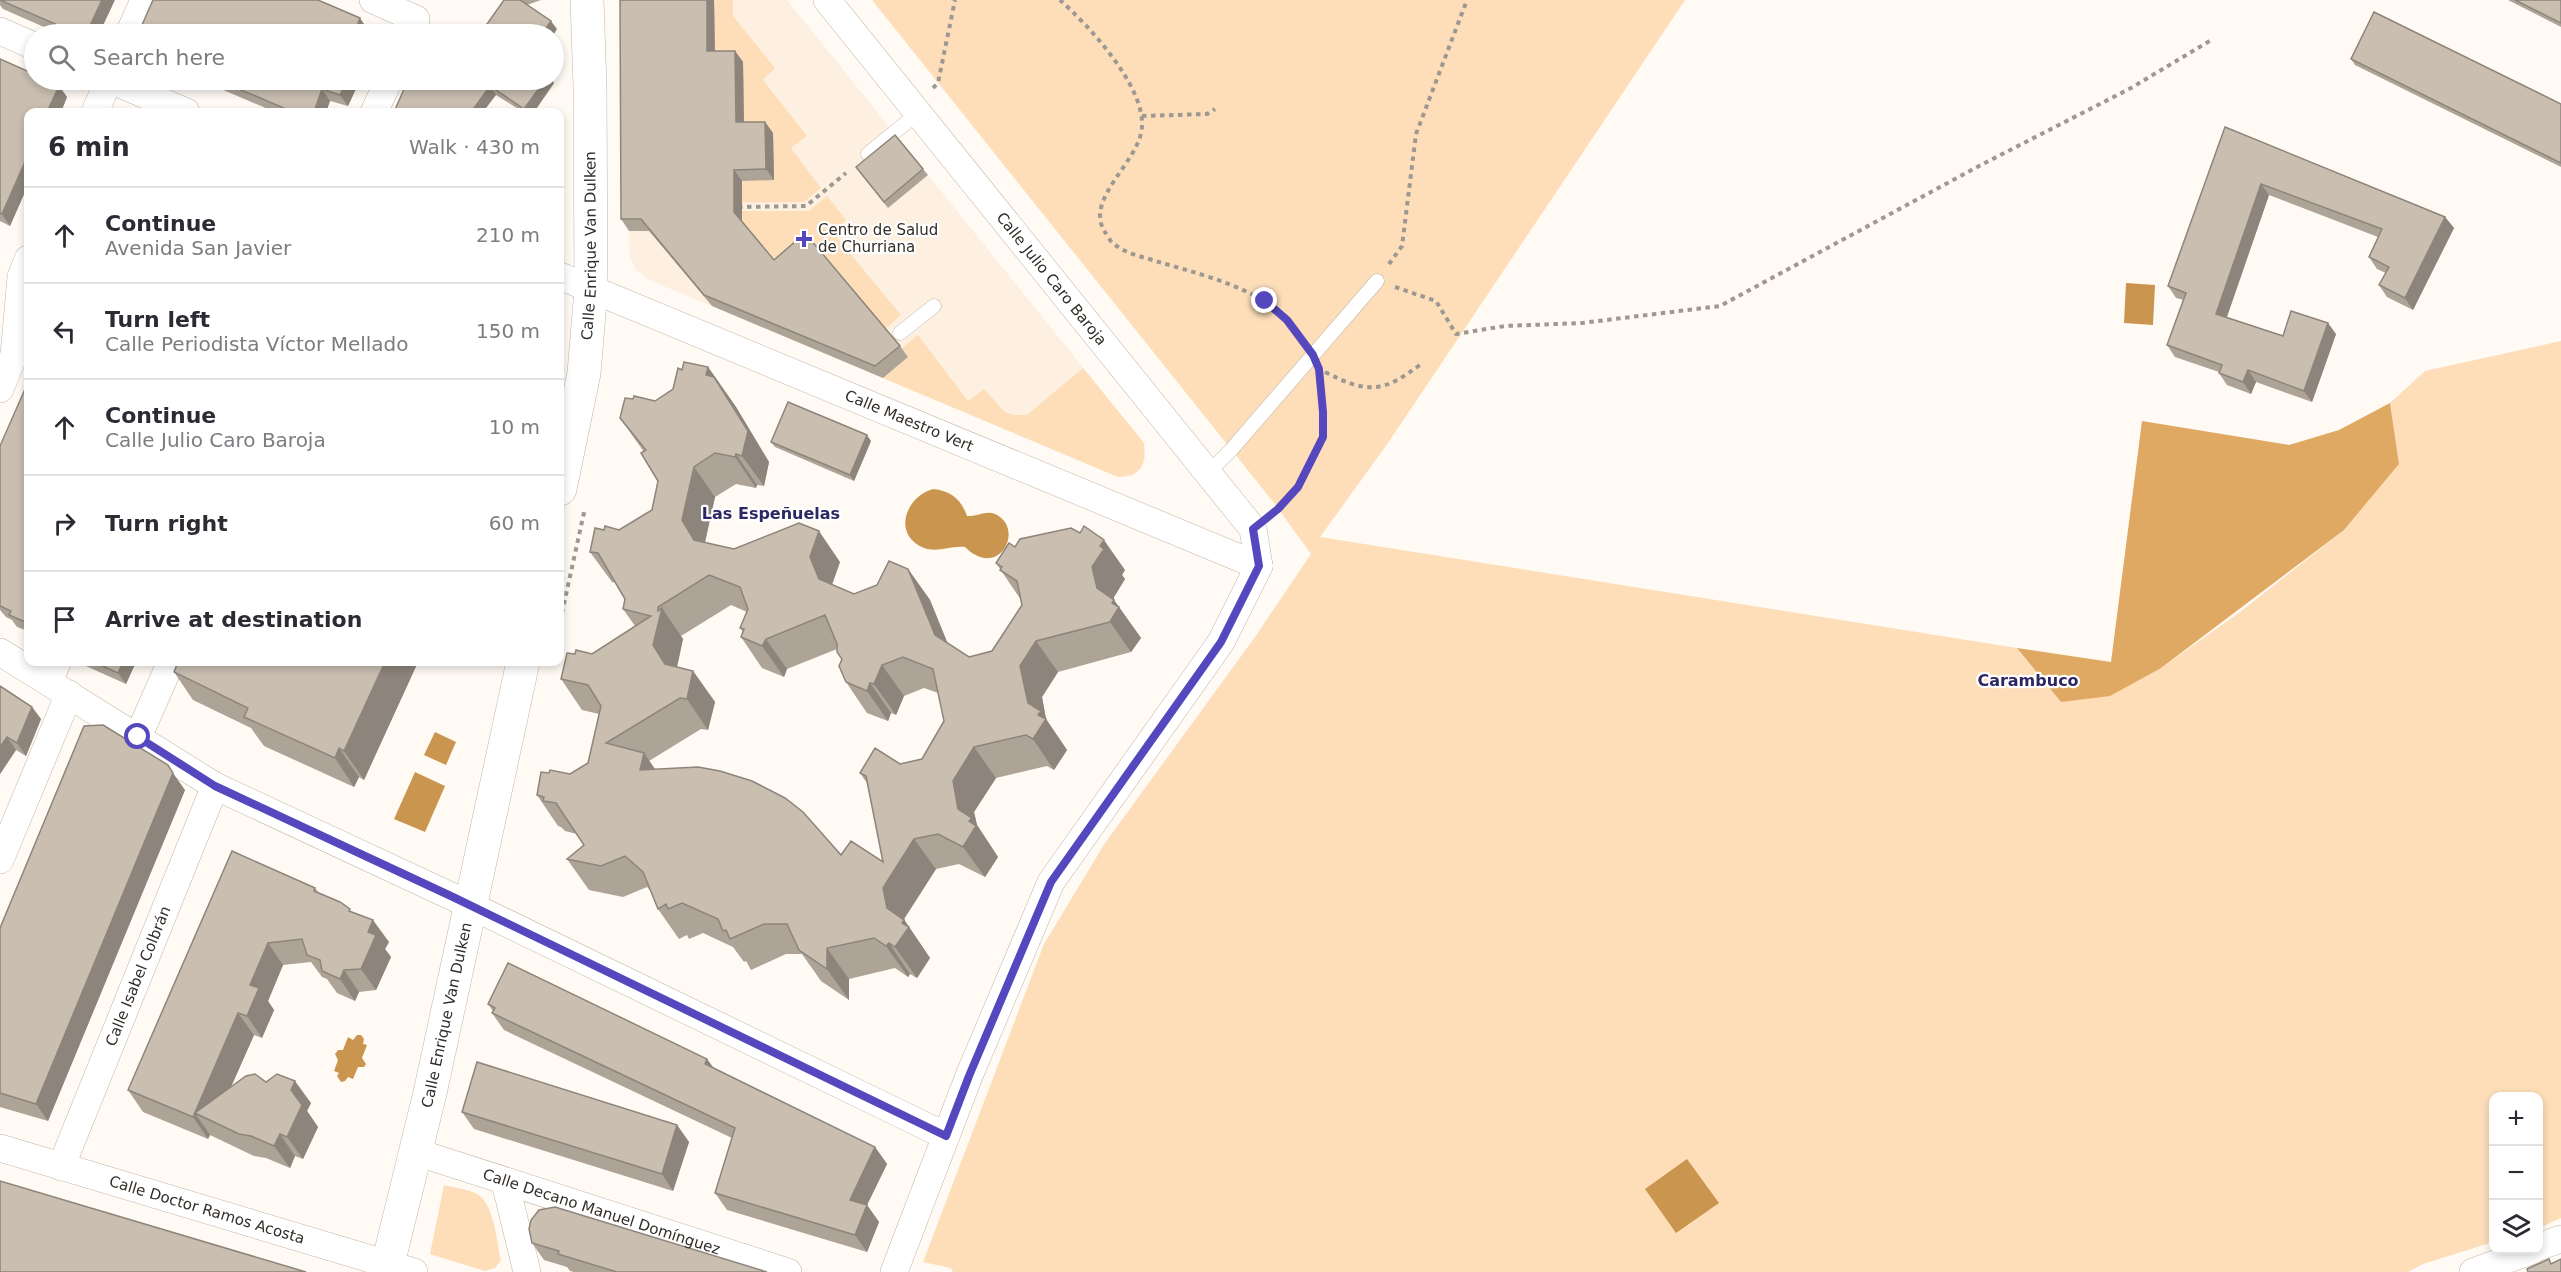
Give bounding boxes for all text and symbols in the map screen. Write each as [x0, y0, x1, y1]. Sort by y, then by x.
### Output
search box [24, 24, 564, 90]
icon: search [45, 41, 78, 74]
text: Search here [93, 45, 225, 70]
text: 6 min [48, 132, 130, 162]
text: Walk · 430 m [409, 135, 540, 159]
street label: Calle Enrique Van Dulken [578, 151, 600, 341]
street label: Calle Julio Caro Baroja [993, 209, 1111, 349]
text: Continue [105, 211, 216, 236]
icon: ahead [48, 219, 81, 252]
place label: Centro de Salud de Churriana [818, 221, 938, 256]
text: 210 m [476, 223, 540, 247]
marker: Centro de Salud de Churriana [795, 230, 813, 248]
text: Avenida San Javier [105, 236, 291, 260]
route end [1251, 287, 1277, 313]
text: Turn left [105, 307, 210, 332]
icon: left [48, 315, 81, 348]
text: 150 m [476, 319, 540, 343]
text: Calle Periodista Víctor Mellado [105, 332, 409, 356]
street label: Calle Maestro Vert [842, 386, 976, 456]
text: Continue [105, 403, 216, 428]
icon: ahead [48, 411, 81, 444]
text: 10 m [489, 415, 540, 439]
text: Calle Julio Caro Baroja [105, 428, 326, 452]
district label: Las Espeñuelas [702, 504, 840, 523]
icon: right [48, 507, 81, 540]
text: Turn right [105, 511, 228, 536]
text: 60 m [489, 511, 540, 535]
icon: arrive [48, 603, 81, 636]
text: Arrive at destination [105, 607, 362, 632]
district label: Carambuco [1977, 671, 2079, 690]
route start [124, 723, 150, 749]
street label: Calle Isabel Colbrán [102, 903, 175, 1049]
street label: Calle Enrique Van Dulken [418, 921, 476, 1110]
map controls [2489, 1092, 2543, 1254]
button: + [2489, 1092, 2543, 1146]
button: − [2489, 1146, 2543, 1200]
street label: Calle Decano Manuel Domínguez [481, 1165, 723, 1259]
street label: Calle Doctor Ramos Acosta [107, 1172, 307, 1248]
button: layers [2489, 1200, 2543, 1254]

